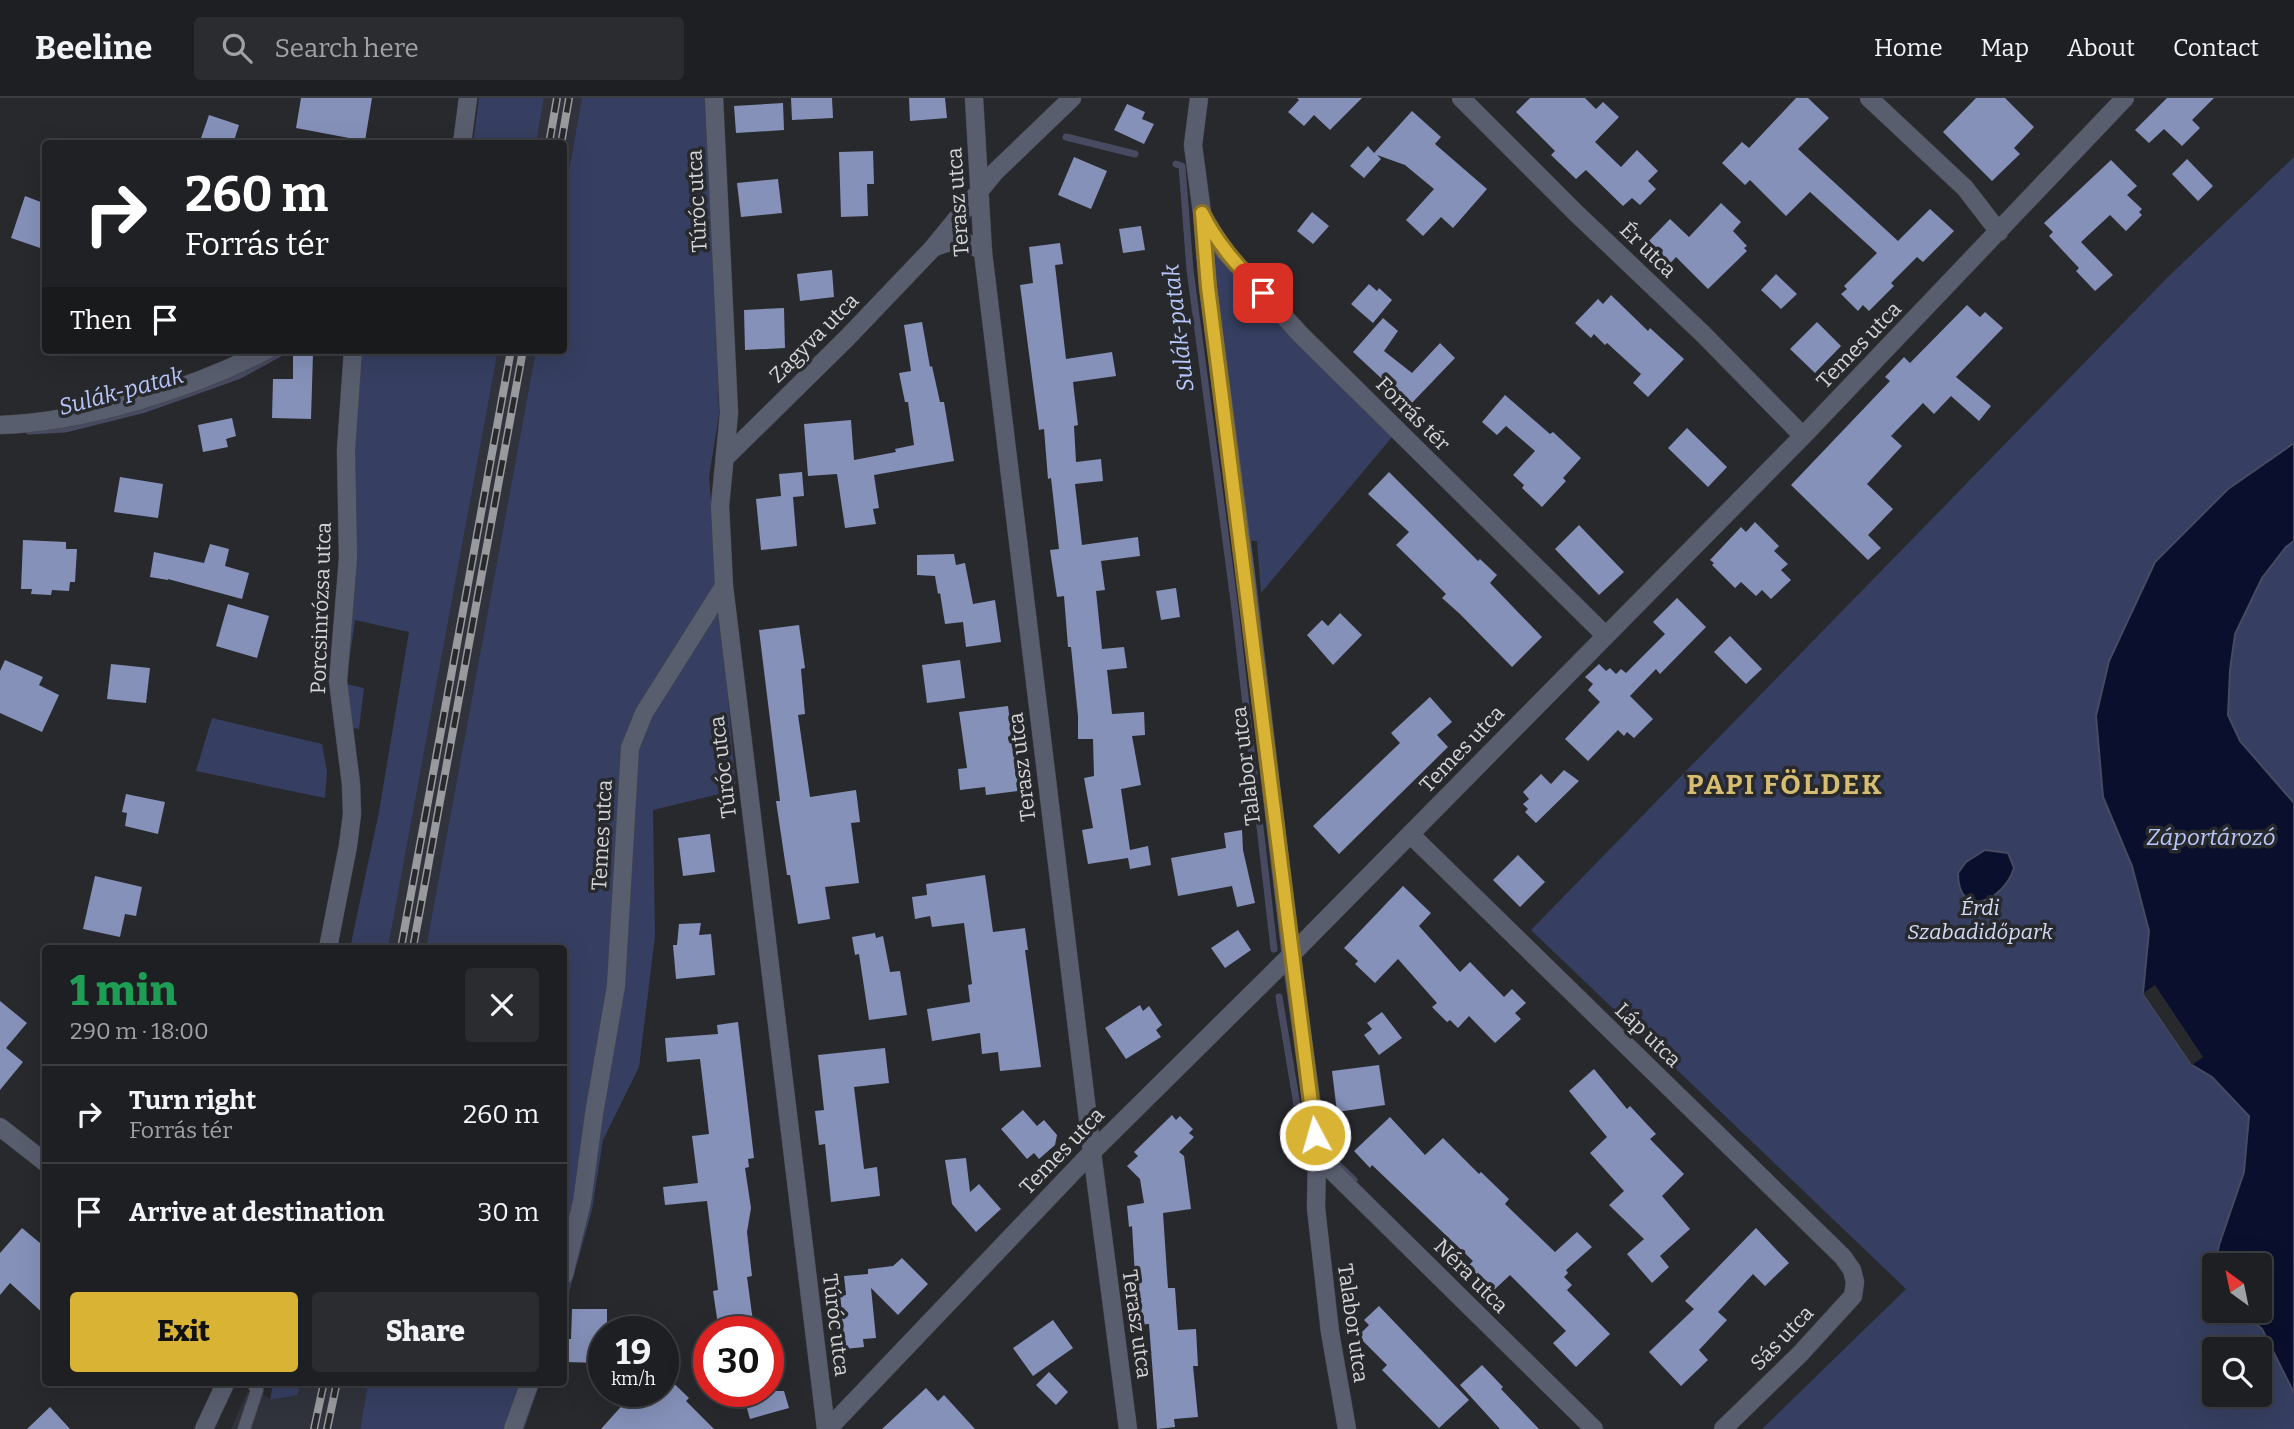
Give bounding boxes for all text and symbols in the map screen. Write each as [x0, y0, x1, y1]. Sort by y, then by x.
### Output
search box [194, 17, 684, 80]
text: Beeline [35, 28, 152, 68]
icon: search [218, 29, 256, 67]
text: Search here [274, 33, 419, 64]
text: Home [1874, 34, 1943, 62]
text: Map [1981, 34, 2029, 62]
text: About [2067, 34, 2135, 62]
text: Contact [2173, 34, 2259, 62]
street label: Terasz utca [941, 146, 975, 257]
street label: Túróc utca [681, 148, 713, 253]
text: 260 m [185, 165, 328, 224]
icon: right [70, 168, 161, 259]
street label: Ér utca [1614, 217, 1682, 284]
text: Forrás tér [185, 225, 329, 263]
water label: Sulák-patak [1156, 262, 1200, 393]
pin [1233, 263, 1293, 323]
icon: arrive [1244, 274, 1282, 312]
street label: Zagyva utca [764, 287, 865, 388]
street label: Temes utca [1811, 296, 1907, 394]
icon: arrive [146, 301, 184, 339]
text: Then [70, 305, 132, 336]
water label: Sulák-patak [55, 361, 187, 421]
street label: Forrás tér [1370, 371, 1456, 457]
street label: Porcsinrózsa utca [305, 521, 337, 694]
street label: Temes utca [1414, 700, 1510, 798]
street label: Talabor utca [1226, 704, 1266, 827]
street label: Terasz utca [1002, 711, 1042, 823]
street label: Túróc utca [704, 714, 742, 820]
district label: PAPI FÖLDEK [1686, 768, 1884, 801]
street label: Temes utca [586, 779, 618, 891]
water label: Záportározó [2146, 823, 2276, 851]
park label: Érdi Szabadidőpark [1907, 895, 2053, 945]
text: 1 min [70, 966, 177, 1016]
button: close [465, 968, 539, 1042]
street label: Láp utca [1610, 997, 1687, 1073]
text: 290 m · 18:00 [70, 1017, 209, 1045]
text: Turn right [129, 1085, 256, 1116]
icon: right [70, 1095, 108, 1133]
position arrow [1278, 1098, 1352, 1172]
text: 260 m [463, 1099, 539, 1130]
street label: Temes utca [1014, 1102, 1110, 1200]
text: Forrás tér [129, 1116, 232, 1144]
icon: arrive [70, 1193, 108, 1231]
text: Arrive at destination [129, 1197, 384, 1228]
text: 30 m [478, 1197, 539, 1228]
street label: Néra utca [1428, 1233, 1514, 1319]
north arrow [2202, 1253, 2272, 1323]
map controls [2202, 1253, 2272, 1407]
street label: Talabor utca [1332, 1262, 1374, 1385]
street label: Terasz utca [1117, 1268, 1158, 1380]
street label: Túróc utca [817, 1272, 855, 1378]
button: Exit [70, 1292, 298, 1372]
button: Share [312, 1292, 539, 1372]
street label: Sás utca [1745, 1300, 1820, 1376]
speed limit sign: 30 [693, 1316, 784, 1407]
text: 19 [616, 1331, 651, 1373]
button: search [2202, 1337, 2272, 1407]
text: km/h [611, 1368, 656, 1390]

